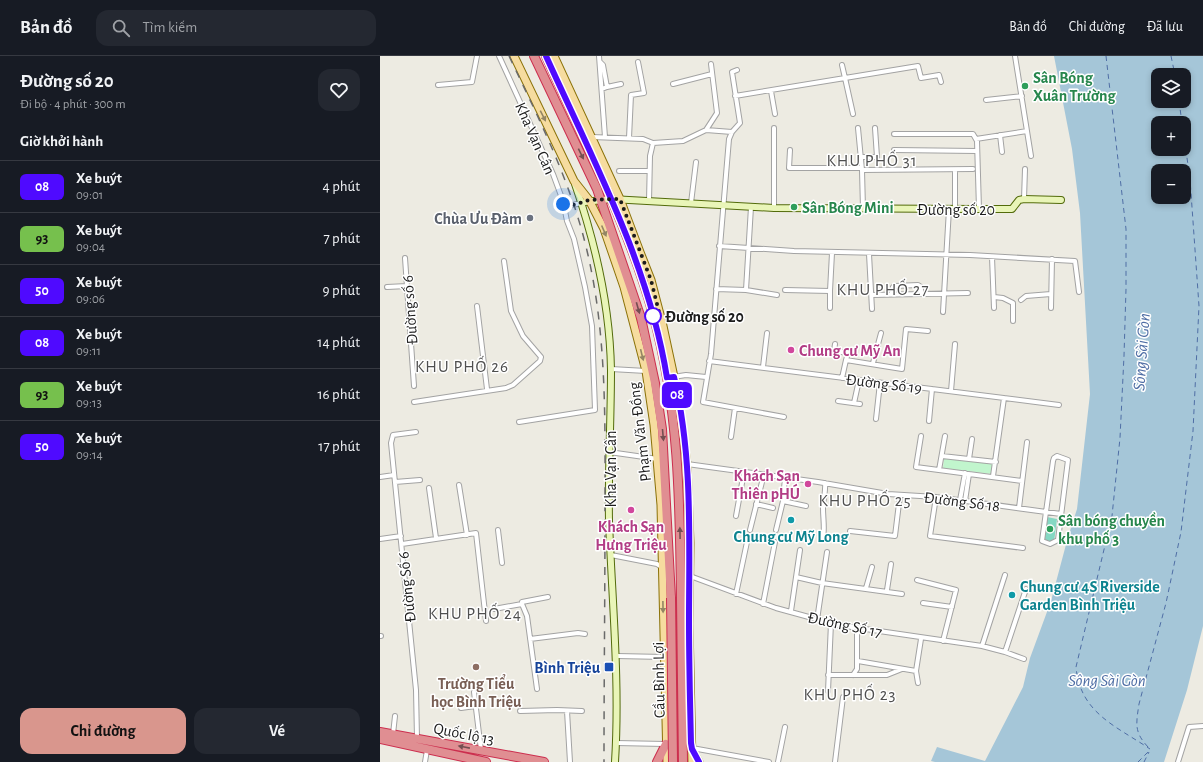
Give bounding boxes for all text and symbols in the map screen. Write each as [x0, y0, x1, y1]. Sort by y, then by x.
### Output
search box [96, 10, 376, 46]
icon: search [110, 17, 132, 39]
text: Bản đồ [20, 18, 72, 37]
text: Tìm kiếm [142, 20, 197, 35]
text: Bản đồ [1009, 20, 1047, 34]
text: Chỉ đường [1069, 20, 1125, 34]
text: Đã lưu [1147, 20, 1183, 34]
map controls [1151, 68, 1191, 204]
button: layers [1151, 68, 1191, 108]
button: heart [318, 69, 360, 111]
place label: Sân Bóng Xuân Trường [1033, 70, 1116, 104]
text: Đường số 20 [20, 72, 114, 91]
marker: Sân Bóng Xuân Trường [1020, 81, 1030, 91]
text: Đi bộ · 4 phút · 300 m [20, 98, 126, 111]
street label: Kha Vạn Cân [512, 100, 558, 177]
one-way arrow [540, 111, 546, 122]
button: + [1151, 116, 1191, 156]
text: Giờ khởi hành [20, 134, 103, 149]
one-way arrow [578, 149, 584, 160]
district label: KHU PHỐ 31 [826, 149, 918, 169]
button: − [1151, 164, 1191, 204]
text: Xe buýt [76, 171, 122, 186]
text: 4 phút [322, 179, 360, 194]
text: 08 [35, 180, 49, 194]
text: 09:01 [76, 189, 103, 202]
your location [553, 194, 573, 214]
place label: Sân Bóng Mini [802, 200, 894, 216]
marker: Sân Bóng Mini [789, 202, 799, 212]
street label: Đường số 20 [917, 202, 995, 218]
place label: Chùa Ưu Đàm [434, 210, 522, 227]
marker: Chùa Ưu Đàm [525, 213, 535, 223]
text: Xe buýt [76, 223, 122, 238]
one-way arrow [601, 225, 607, 236]
text: 7 phút [323, 231, 360, 246]
text: 93 [36, 232, 48, 246]
text: 09:04 [76, 241, 105, 254]
text: Xe buýt [76, 275, 122, 290]
street label: Đường số 6 [400, 275, 420, 345]
district label: KHU PHỐ 27 [837, 278, 929, 298]
text: 9 phút [323, 283, 360, 298]
text: 50 [35, 284, 49, 298]
text: 09:06 [76, 293, 105, 306]
one-way arrow [635, 302, 641, 314]
marker: Đường số 20 [644, 307, 662, 325]
place label: Đường số 20 [665, 308, 744, 325]
water label: Sông Sài Gòn [1130, 313, 1153, 391]
text: Xe buýt [76, 327, 122, 342]
text: 14 phút [317, 335, 360, 350]
text: 08 [35, 336, 49, 350]
place label: Chung cư Mỹ An [799, 343, 901, 360]
text: 09:11 [76, 345, 101, 358]
marker: Chung cư Mỹ An [786, 345, 796, 355]
one-way arrow [639, 349, 645, 361]
district label: KHU PHỐ 26 [415, 355, 509, 375]
street label: Đường Số 19 [845, 371, 923, 397]
text: Xe buýt [76, 379, 122, 394]
street label: Phạm Văn Đồng [626, 381, 654, 483]
line badge: 08 [659, 382, 695, 408]
text: 16 phút [317, 387, 360, 402]
text: 93 [36, 388, 48, 402]
text: 08 [670, 388, 684, 402]
text: 09:13 [76, 397, 102, 410]
one-way arrow [659, 429, 666, 441]
street label: Kha Vạn Cân [603, 430, 619, 508]
text: Xe buýt [76, 431, 122, 446]
text: 17 phút [318, 439, 360, 454]
text: 50 [35, 440, 49, 454]
text: 09:14 [76, 449, 103, 462]
place label: Khách Sạn Thiên pHÚ [731, 468, 800, 502]
marker: Khách Sạn Thiên pHÚ [803, 479, 813, 489]
district label: KHU PHỐ 25 [819, 489, 912, 509]
street label: Đường Số 18 [923, 489, 1001, 515]
marker: Khách Sạn Hưng Triệu [626, 505, 636, 515]
place label: Sân bóng chuyền khu phố 3 [1058, 512, 1165, 547]
marker: Chung cư Mỹ Long [786, 515, 796, 525]
place label: Khách Sạn Hưng Triệu [595, 519, 667, 553]
marker: Sân bóng chuyền khu phố 3 [1045, 524, 1055, 534]
one-way arrow [677, 526, 683, 539]
place label: Chung cư Mỹ Long [734, 529, 849, 546]
street label: Đường Số 6 [395, 551, 419, 623]
place label: Chung cư 4S Riverside Garden Bình Triệu [1020, 579, 1160, 613]
marker: Chung cư 4S Riverside Garden Bình Triệu [1007, 590, 1017, 600]
one-way arrow [660, 601, 667, 613]
district label: KHU PHỐ 24 [428, 602, 522, 622]
street label: Đường Số 17 [806, 609, 884, 641]
street label: Cầu Bình Lợi [650, 642, 668, 718]
place label: Bình Triệu [534, 660, 601, 676]
marker: Bình Triệu [603, 661, 615, 673]
marker: Trường Tiểu học Bình Triệu [471, 662, 481, 672]
water label: Sông Sài Gòn [1068, 672, 1146, 689]
place label: Trường Tiểu học Bình Triệu [431, 674, 522, 710]
district label: KHU PHỐ 23 [804, 683, 896, 703]
button: Chỉ đường [20, 708, 186, 754]
button: Vé [194, 708, 360, 754]
street label: Quốc lộ 13 [432, 720, 496, 749]
one-way arrow [458, 744, 470, 750]

